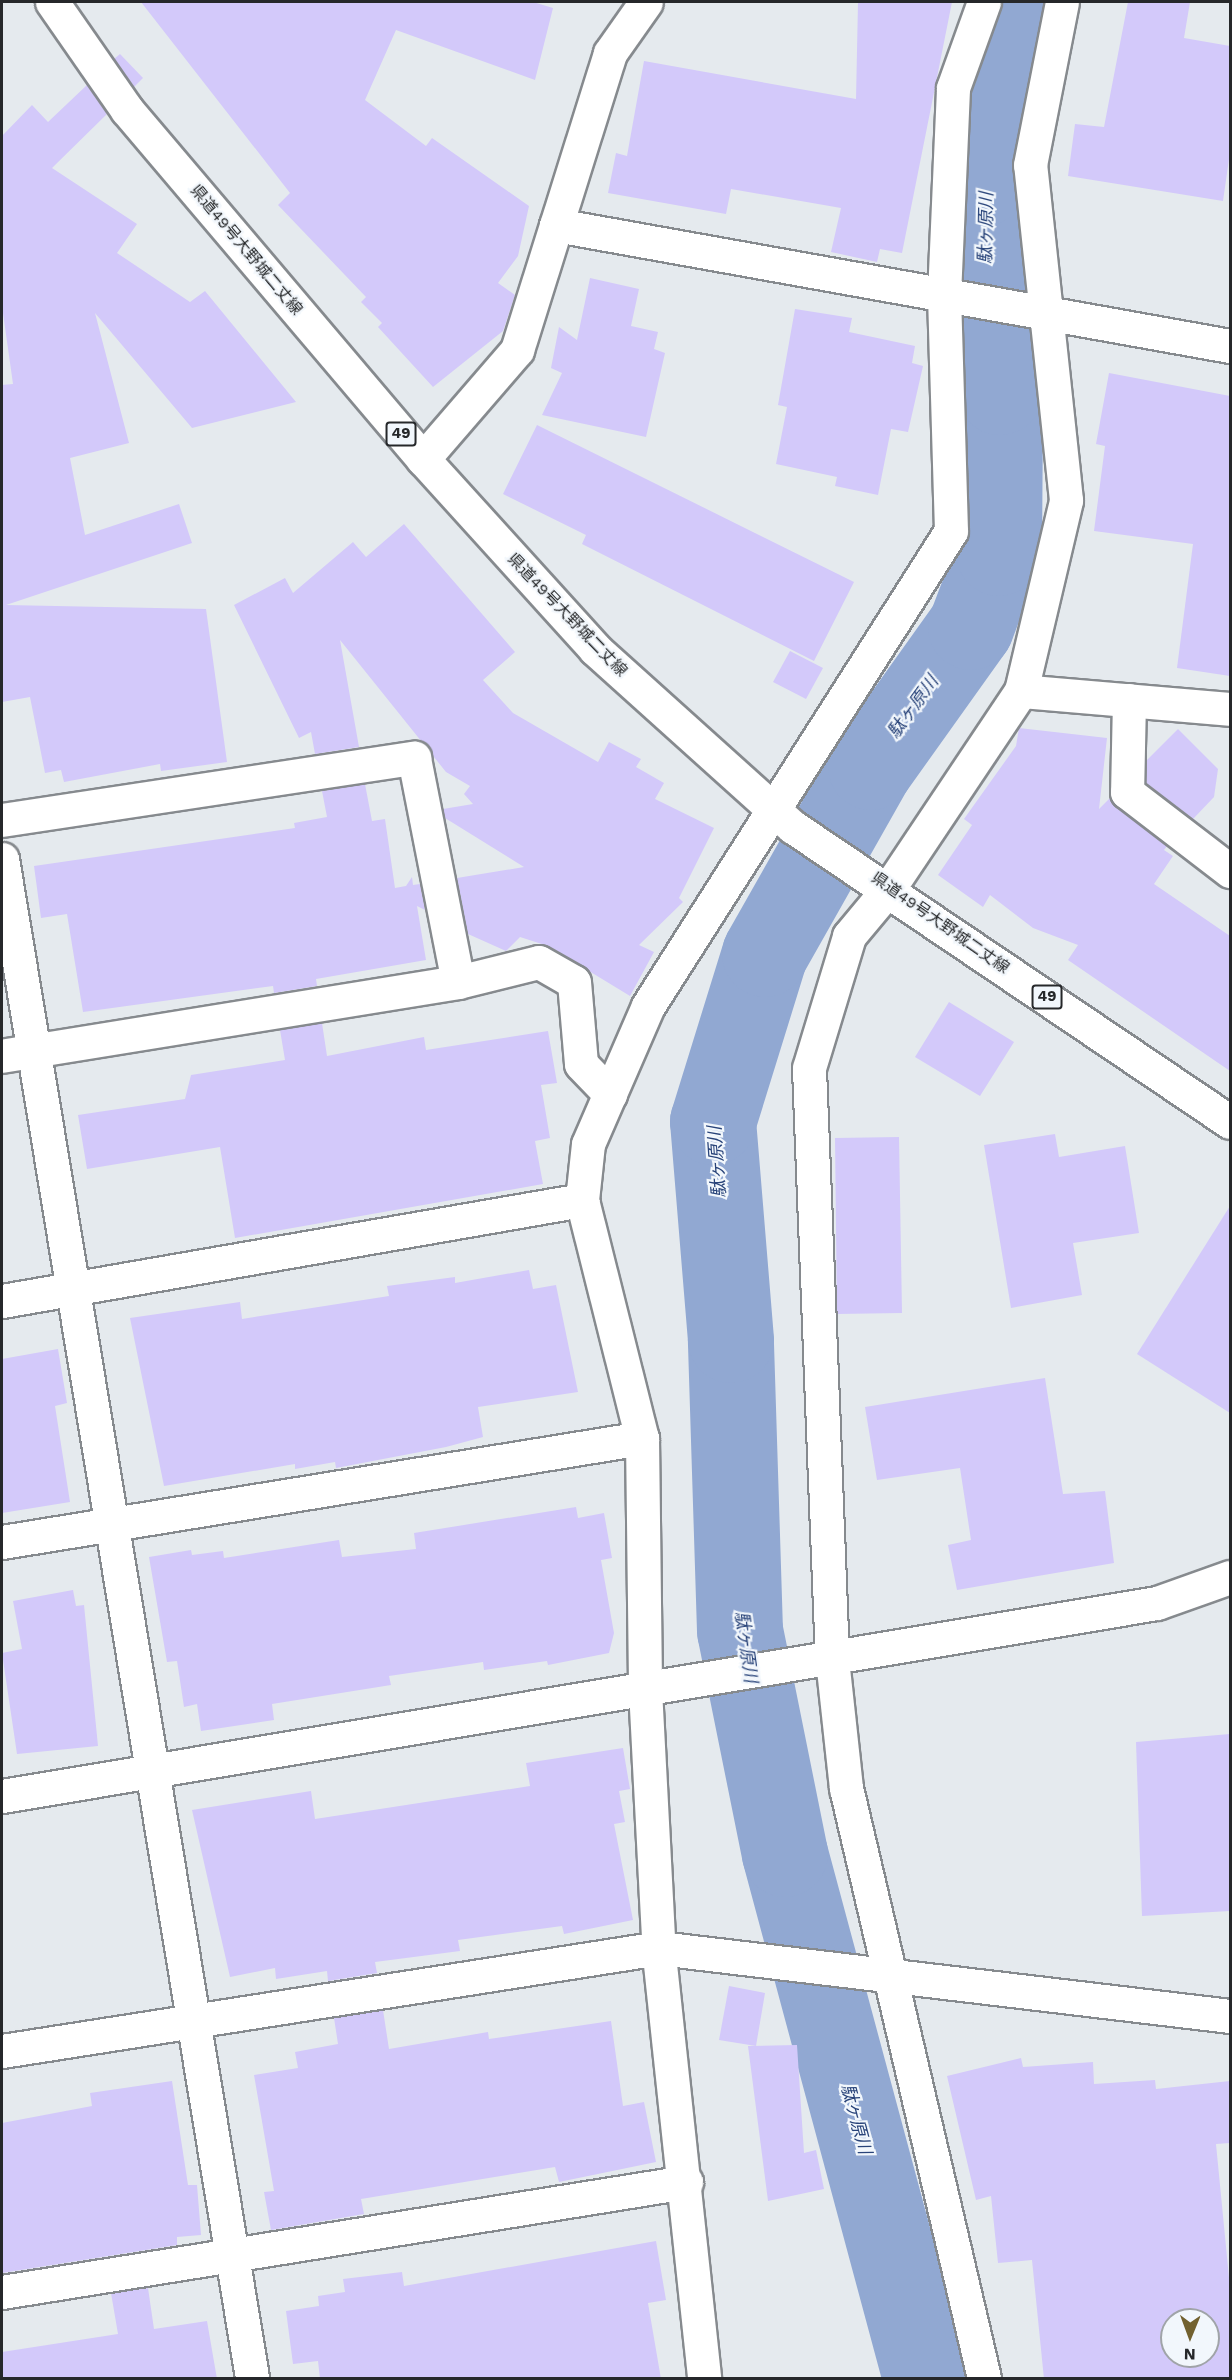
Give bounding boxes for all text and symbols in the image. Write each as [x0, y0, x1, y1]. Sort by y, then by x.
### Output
street label: 県道49号大野城二丈線 [186, 181, 306, 319]
water label: 駄ヶ原川 [975, 192, 997, 264]
road number: 49 [384, 422, 418, 446]
street label: 県道49号大野城二丈線 [503, 549, 631, 681]
water label: 駄ヶ原川 [883, 672, 943, 742]
street label: 県道49号大野城二丈線 [867, 868, 1013, 978]
road number: 49 [1030, 985, 1064, 1009]
water label: 駄ヶ原川 [704, 1125, 730, 1199]
water label: 駄ヶ原川 [730, 1610, 762, 1684]
water label: 駄ヶ原川 [836, 2081, 876, 2157]
north arrow [1160, 2308, 1220, 2368]
text: N [1184, 2345, 1196, 2364]

